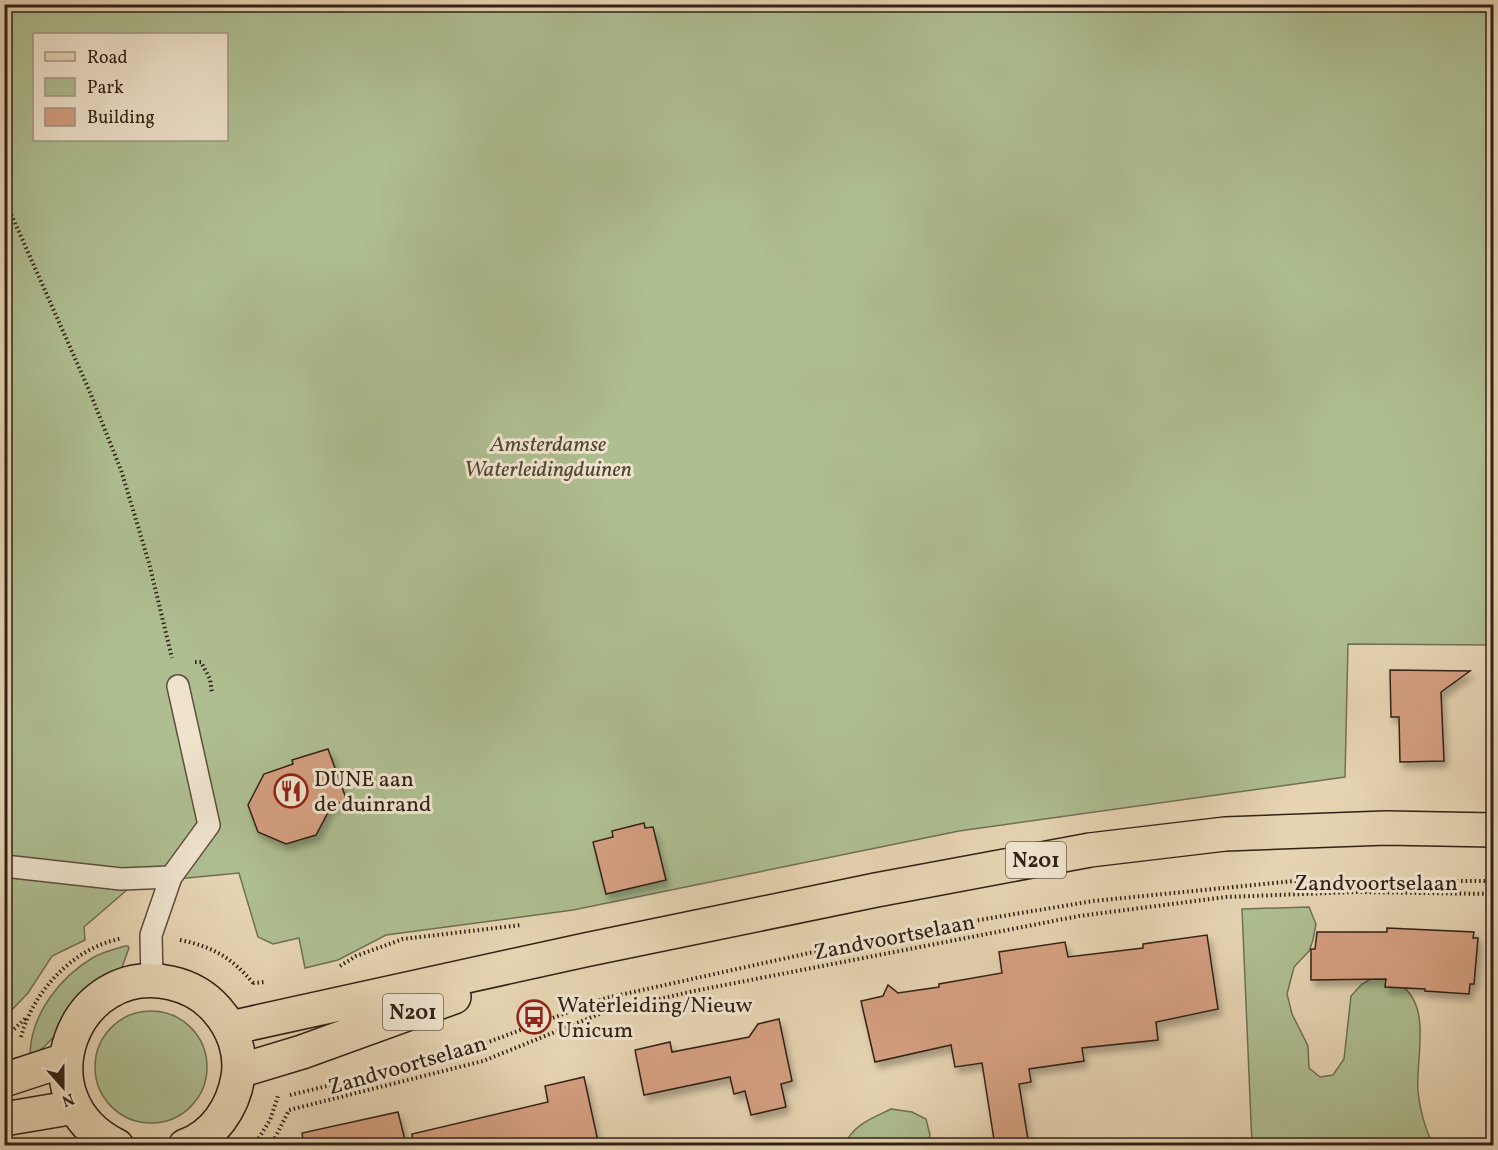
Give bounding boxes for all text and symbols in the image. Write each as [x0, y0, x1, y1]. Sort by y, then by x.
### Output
legend [33, 33, 228, 141]
text: Road [87, 46, 128, 71]
text: Park [87, 76, 124, 101]
text: Building [87, 106, 155, 131]
park label: Amsterdamse Waterleidingduinen [464, 430, 632, 486]
place label: DUNE aan de duinrand [314, 765, 432, 821]
restaurant icon: DUNE aan de duinrand [273, 773, 309, 809]
road number: N201 [1006, 842, 1066, 878]
street label: Zandvoortselaan [1294, 869, 1458, 900]
street label: Zandvoortselaan [811, 908, 978, 969]
place label: Waterleiding/Nieuw Unicum [557, 991, 753, 1047]
road number: N201 [383, 994, 443, 1030]
bus stop icon: Waterleiding/Nieuw Unicum [516, 999, 552, 1035]
street label: Zandvoortselaan [325, 1029, 491, 1104]
north arrow [33, 1057, 93, 1117]
text: N [58, 1087, 77, 1112]

